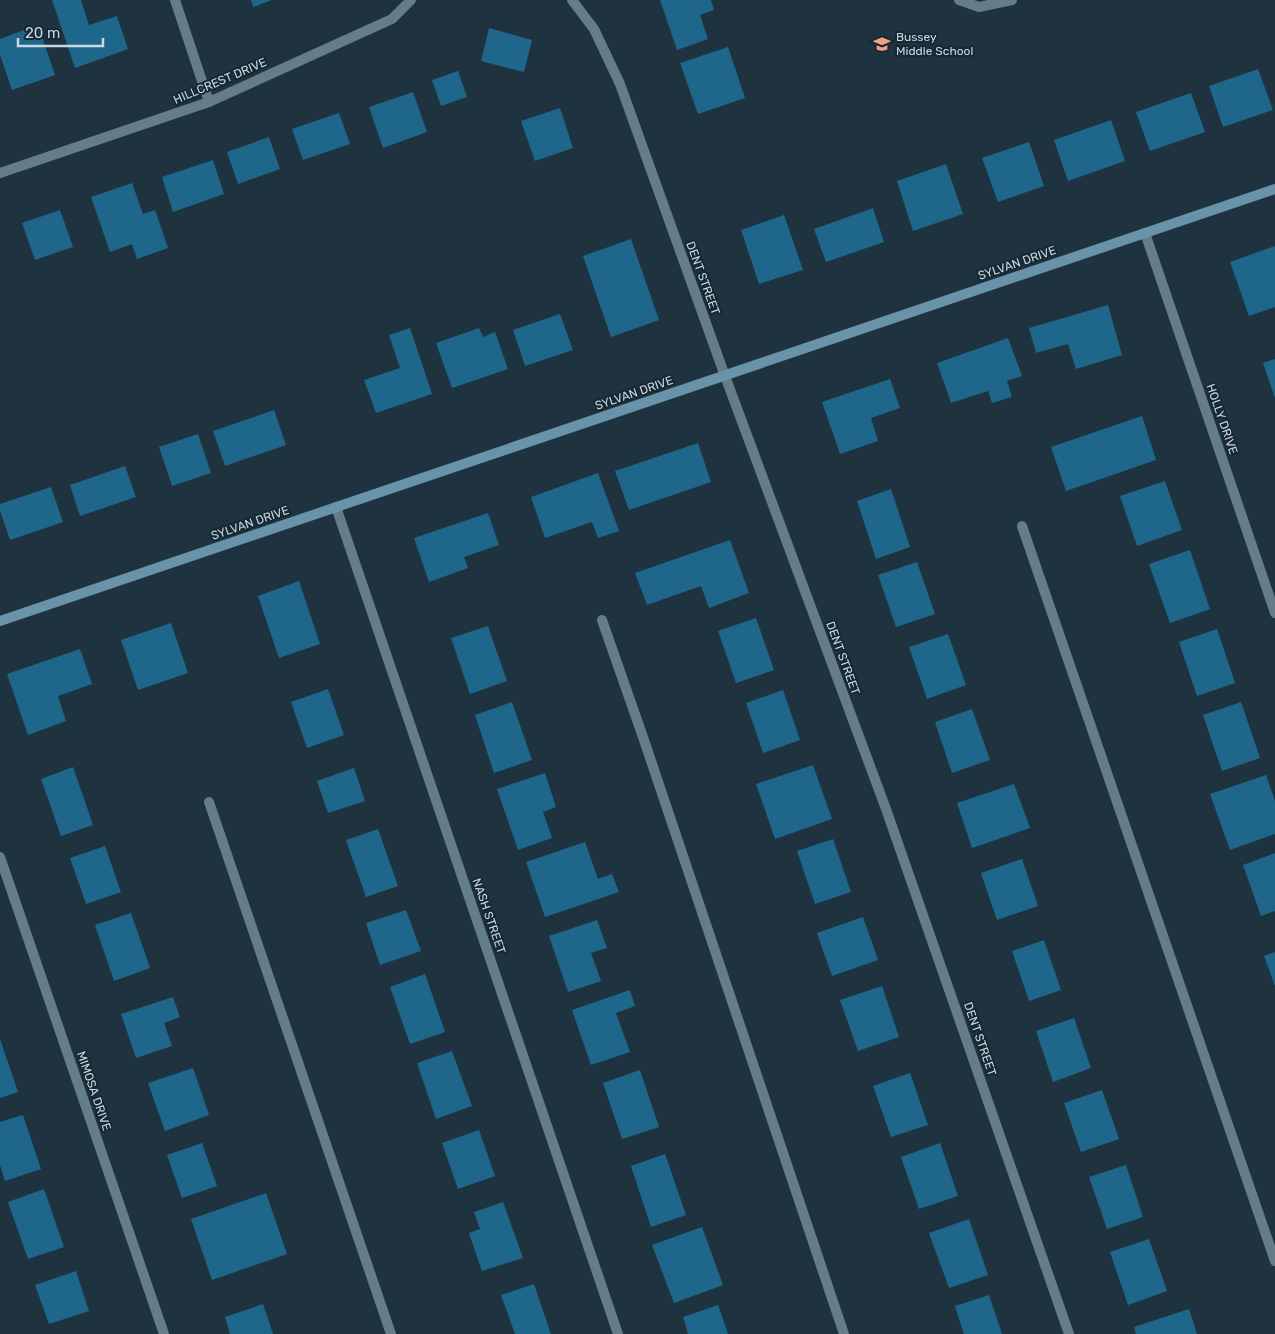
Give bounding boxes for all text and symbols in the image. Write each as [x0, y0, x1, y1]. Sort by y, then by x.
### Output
scale bar [18, 15, 102, 47]
text: 20 m [25, 24, 60, 42]
place label: Bussey Middle School [896, 30, 973, 58]
school or university icon: Bussey Middle School [872, 34, 892, 54]
street label: HILLCREST DRIVE [171, 55, 269, 107]
street label: DENT STREET [683, 239, 723, 317]
street label: SYLVAN DRIVE [976, 243, 1058, 283]
street label: SYLVAN DRIVE [593, 373, 675, 413]
street label: HOLLY DRIVE [1203, 382, 1241, 456]
street label: SYLVAN DRIVE [209, 503, 291, 543]
street label: DENT STREET [823, 619, 863, 697]
street label: NASH STREET [470, 876, 508, 956]
street label: DENT STREET [961, 1000, 999, 1078]
street label: MIMOSA DRIVE [74, 1049, 114, 1133]

